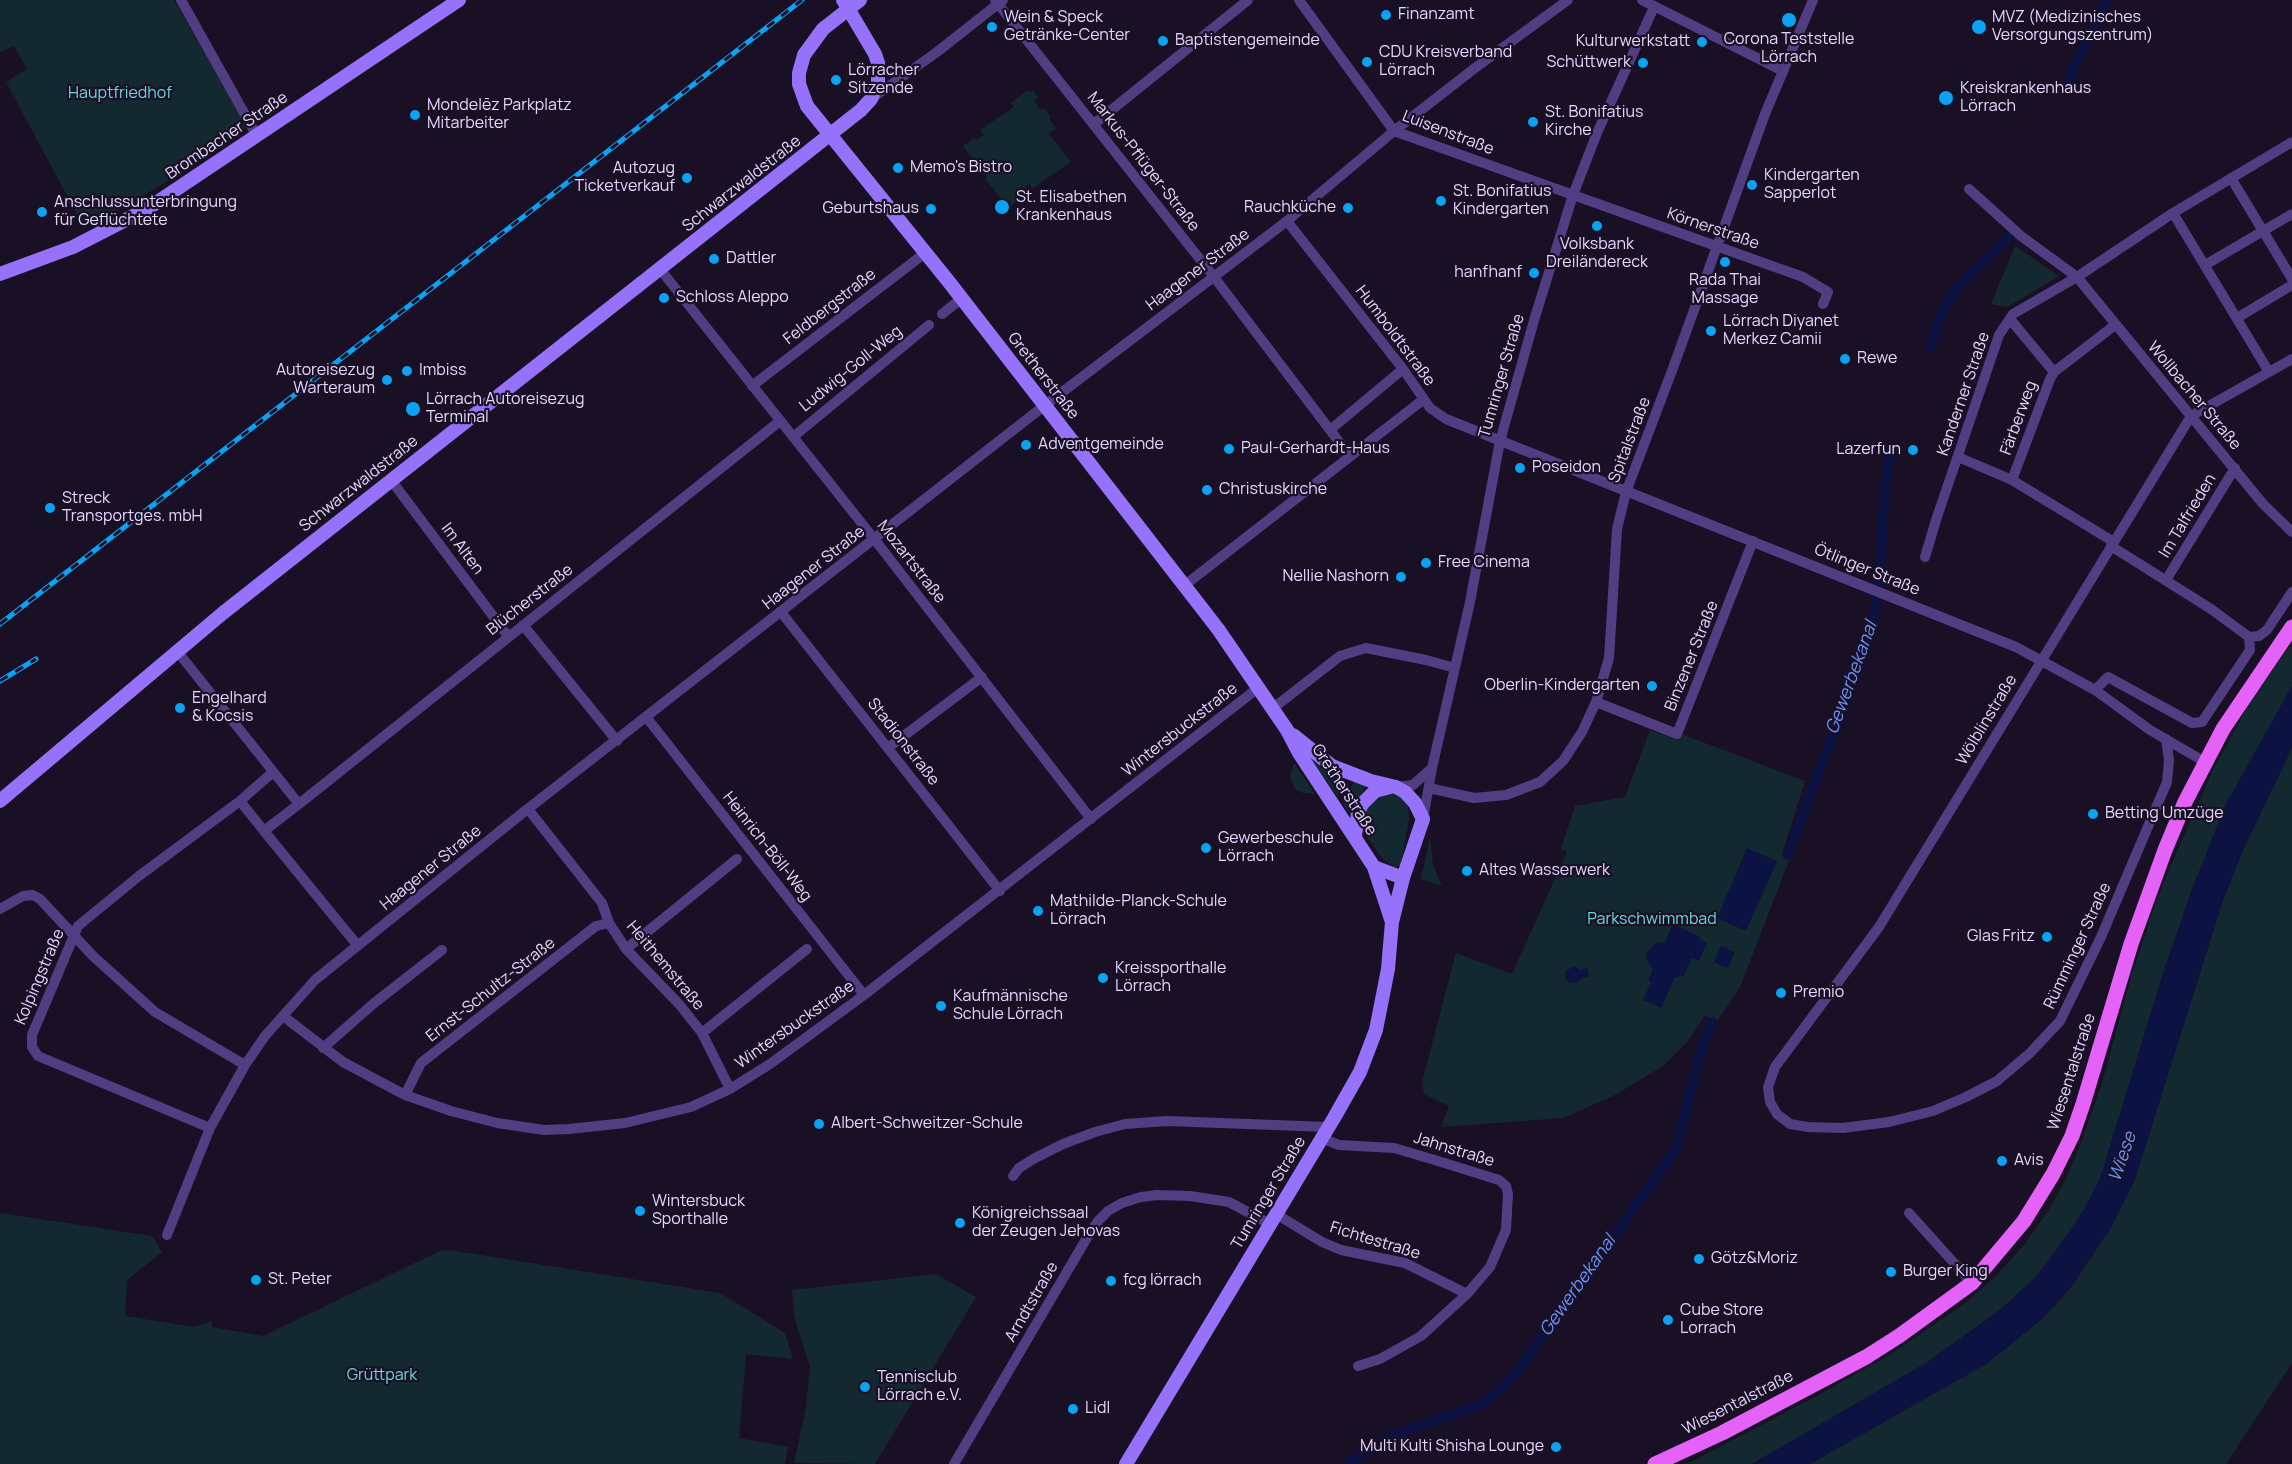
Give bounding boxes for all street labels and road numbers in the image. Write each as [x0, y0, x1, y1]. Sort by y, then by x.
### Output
street label: Brombacher Straße [162, 88, 292, 184]
street label: Markus-Pflüger-Straße [1083, 89, 1203, 235]
street label: Luisenstraße [1400, 107, 1496, 159]
street label: Schwarzwaldstraße [679, 132, 805, 236]
street label: Körnerstraße [1664, 204, 1762, 254]
street label: Haagener Straße [1142, 225, 1254, 315]
street label: Feldbergstraße [780, 265, 880, 349]
street label: Humboldtstraße [1351, 282, 1439, 390]
street label: Tumringer Straße [1475, 312, 1529, 440]
street label: Ludwig-Goll-Weg [796, 322, 906, 416]
street label: Gretherstraße [1003, 329, 1083, 423]
street label: Kanderner Straße [1934, 330, 1994, 458]
street label: Wollbacher Straße [2143, 338, 2245, 454]
street label: Färberweg [1997, 378, 2041, 458]
street label: Spitalstraße [1605, 394, 1655, 486]
street label: Schwarzwaldstraße [296, 432, 422, 536]
street label: Im Talfrieden [2156, 471, 2220, 561]
street label: Mozartstraße [873, 517, 949, 607]
street label: Im Alten [437, 520, 487, 578]
street label: Haagener Straße [759, 522, 869, 614]
street label: Ötlinger Straße [1811, 540, 1923, 600]
street label: Blücherstraße [483, 560, 577, 640]
street label: Binzener Straße [1661, 598, 1723, 714]
street label: Wölblinstraße [1953, 671, 2021, 769]
street label: Wintersbuckstraße [1119, 679, 1241, 781]
street label: Stadionstraße [863, 695, 943, 789]
street label: Gretherstraße [1307, 741, 1381, 839]
street label: Heinrich-Böll-Weg [718, 788, 816, 906]
street label: Haagener Straße [377, 821, 485, 915]
street label: Rümminger Straße [2040, 880, 2116, 1012]
street label: Heithemstraße [622, 917, 708, 1015]
street label: Kolpingstraße [11, 926, 69, 1028]
street label: Ernst-Schultz-Straße [423, 934, 559, 1046]
street label: Wintersbuckstraße [732, 977, 858, 1073]
street label: Wiesentalstraße [2044, 1011, 2100, 1133]
street label: Jahnstraße [1411, 1129, 1497, 1171]
street label: Tumringer Straße [1228, 1133, 1310, 1253]
street label: Fichtestraße [1327, 1218, 1423, 1264]
street label: Arndtstraße [1001, 1259, 1063, 1345]
street label: Wiesentalstraße [1679, 1367, 1797, 1439]

